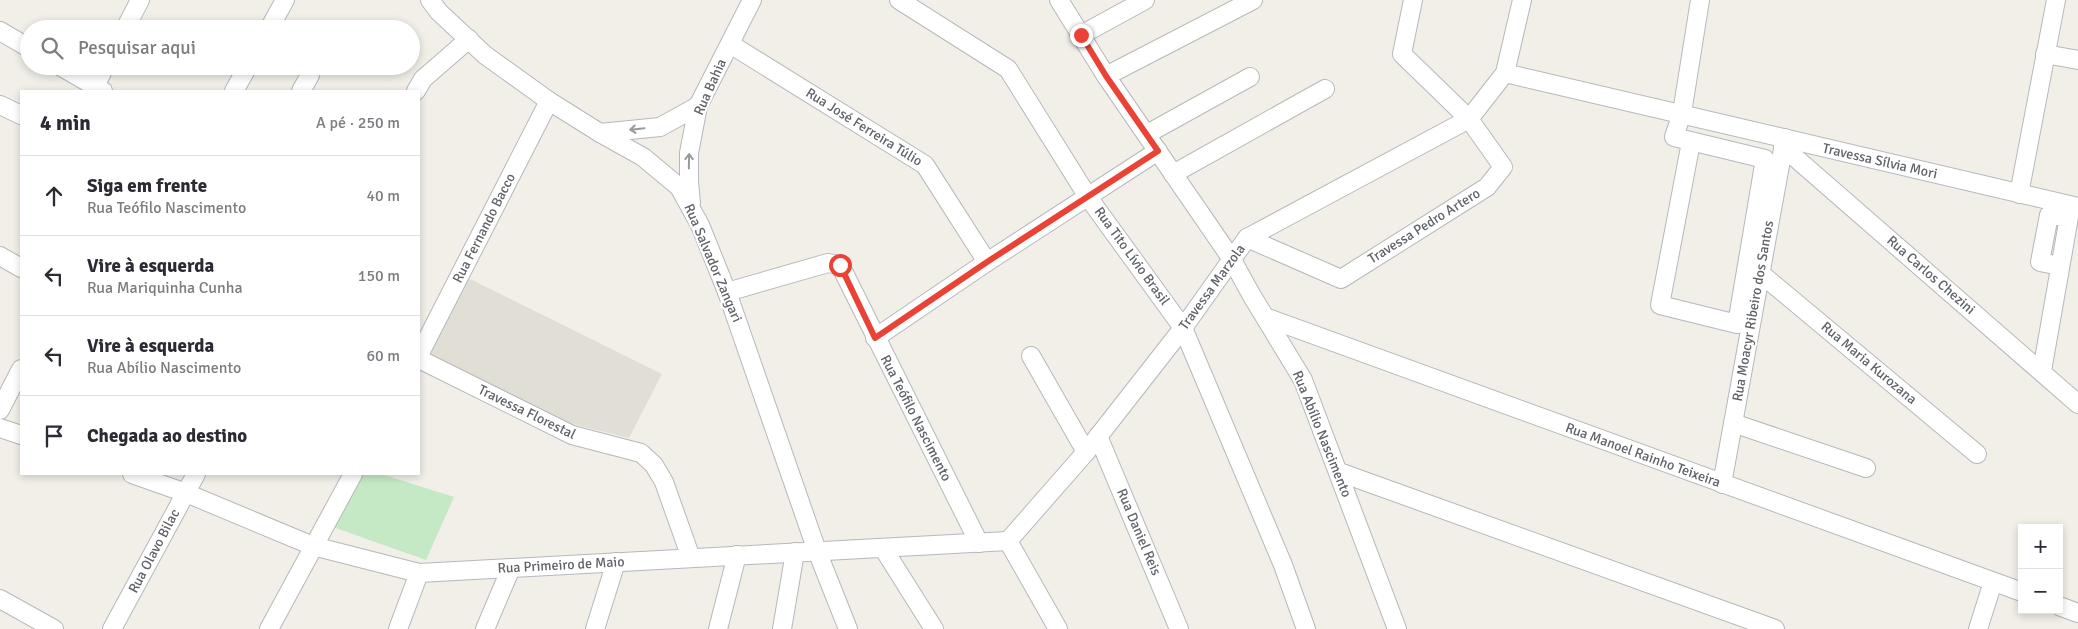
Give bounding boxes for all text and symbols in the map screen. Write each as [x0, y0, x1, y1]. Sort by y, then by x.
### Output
search box [20, 20, 420, 75]
route end [1070, 24, 1093, 47]
icon: search [38, 34, 66, 62]
text: Pesquisar aqui [78, 36, 196, 60]
street label: Rua Bahia [690, 56, 730, 118]
street label: Rua José Ferreira Túlio [803, 84, 925, 170]
text: 4 min [40, 110, 91, 136]
text: A pé · 250 m [316, 113, 400, 133]
one-way arrow [630, 124, 646, 134]
street label: Travessa Sílvia Mori [1821, 140, 1939, 182]
one-way arrow [684, 153, 694, 170]
street label: Rua Fernando Bacco [449, 170, 519, 286]
text: Siga em frente [87, 174, 207, 198]
icon: ahead [40, 182, 68, 210]
street label: Travessa Pedro Artero [1365, 185, 1483, 267]
text: 40 m [366, 186, 400, 206]
text: Rua Teófilo Nascimento [87, 198, 246, 218]
street label: Rua Salvador Zangari [680, 201, 746, 325]
street label: Rua Tito Lívio Brasil [1091, 204, 1173, 308]
street label: Rua Moacyr Ribeiro dos Santos [1729, 219, 1777, 403]
street label: Rua Carlos Chezini [1883, 232, 1979, 318]
street label: Travessa Marzola [1175, 241, 1249, 333]
text: Vire à esquerda [87, 254, 214, 278]
route start [829, 254, 852, 277]
icon: left [40, 262, 68, 290]
text: 150 m [358, 266, 400, 286]
text: Rua Mariquinha Cunha [87, 278, 243, 298]
street label: Rua Maria Kurozana [1818, 318, 1920, 408]
text: Vire à esquerda [87, 334, 214, 358]
icon: left [40, 342, 68, 370]
text: 60 m [366, 346, 400, 366]
street label: Rua Teófilo Nascimento [877, 352, 955, 484]
text: Rua Abílio Nascimento [87, 358, 241, 378]
street label: Rua Abílio Nascimento [1289, 368, 1355, 500]
street label: Travessa Florestal [475, 381, 579, 443]
street label: Rua Manoel Rainho Teixeira [1563, 419, 1723, 491]
icon: arrive [40, 422, 68, 450]
text: Chegada ao destino [87, 424, 247, 448]
street label: Rua Daniel Reis [1113, 486, 1165, 578]
street label: Rua Olavo Bilac [125, 506, 183, 596]
map controls [2018, 524, 2063, 614]
button: + [2018, 524, 2063, 569]
street label: Rua Primeiro de Maio [497, 553, 625, 577]
button: − [2018, 569, 2063, 614]

